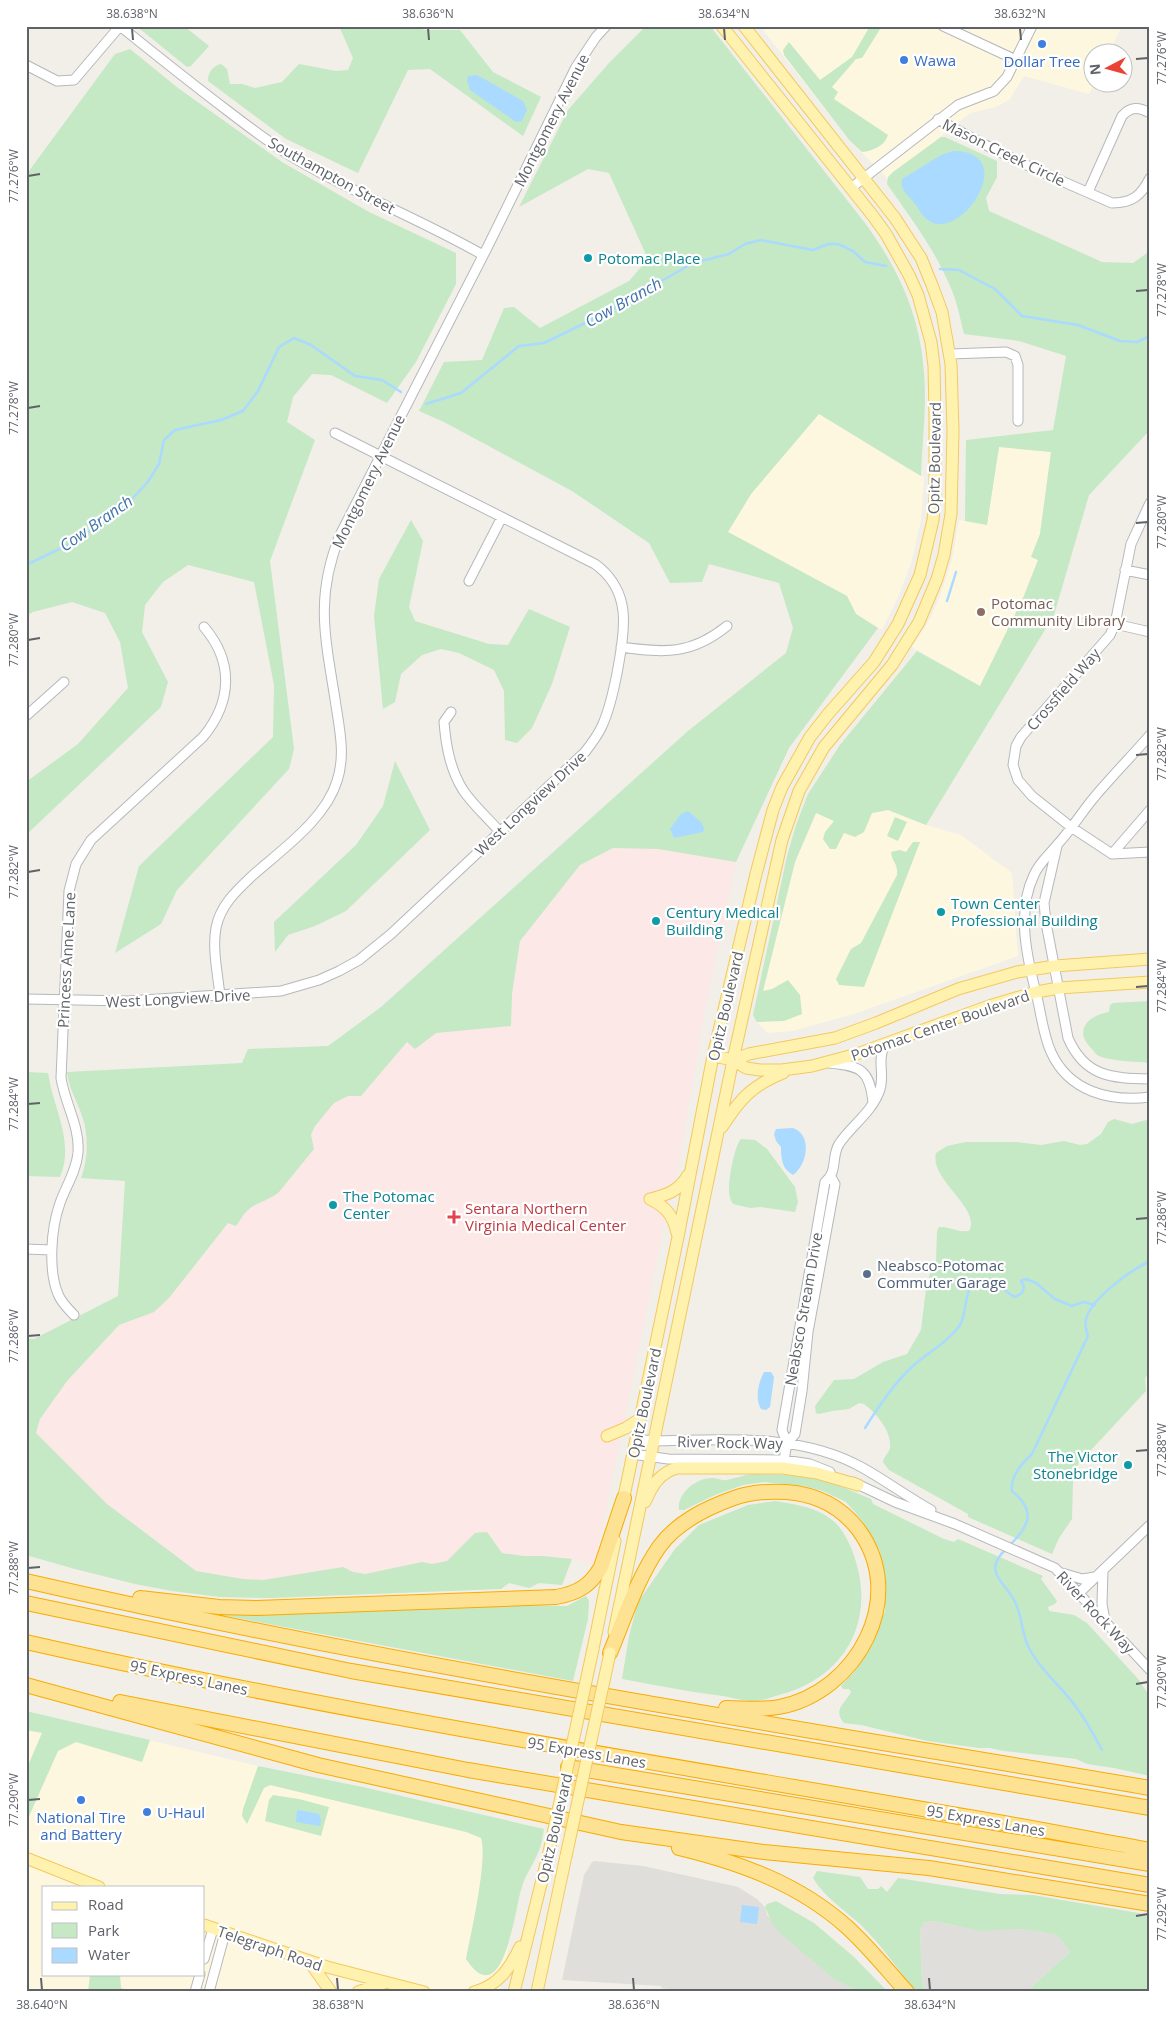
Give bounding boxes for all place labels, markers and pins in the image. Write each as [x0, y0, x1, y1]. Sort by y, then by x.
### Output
marker: Dollar Tree [1036, 38, 1048, 50]
place label: Wawa [914, 50, 956, 70]
place label: Dollar Tree [1003, 51, 1081, 71]
marker: Wawa [898, 54, 910, 66]
place label: Potomac Place [598, 248, 700, 268]
marker: Potomac Place [582, 252, 594, 264]
place label: Potomac Community Library [991, 593, 1126, 630]
marker: Potomac Community Library [975, 606, 987, 618]
place label: Town Center Professional Building [951, 893, 1098, 930]
place label: Century Medical Building [666, 902, 779, 939]
marker: Town Center Professional Building [935, 906, 947, 918]
marker: Century Medical Building [650, 915, 662, 927]
place label: The Potomac Center [343, 1186, 435, 1223]
place label: Sentara Northern Virginia Medical Center [465, 1198, 626, 1235]
marker: The Potomac Center [327, 1199, 339, 1211]
marker: Sentara Northern Virginia Medical Center [447, 1210, 461, 1224]
place label: Neabsco-Potomac Commuter Garage [877, 1255, 1007, 1292]
marker: Neabsco-Potomac Commuter Garage [861, 1268, 873, 1280]
place label: The Victor Stonebridge [1033, 1446, 1118, 1483]
marker: The Victor Stonebridge [1122, 1459, 1134, 1471]
marker: National Tire and Battery [75, 1794, 87, 1806]
place label: U-Haul [157, 1802, 205, 1822]
marker: U-Haul [141, 1806, 153, 1818]
place label: National Tire and Battery [36, 1807, 126, 1844]

